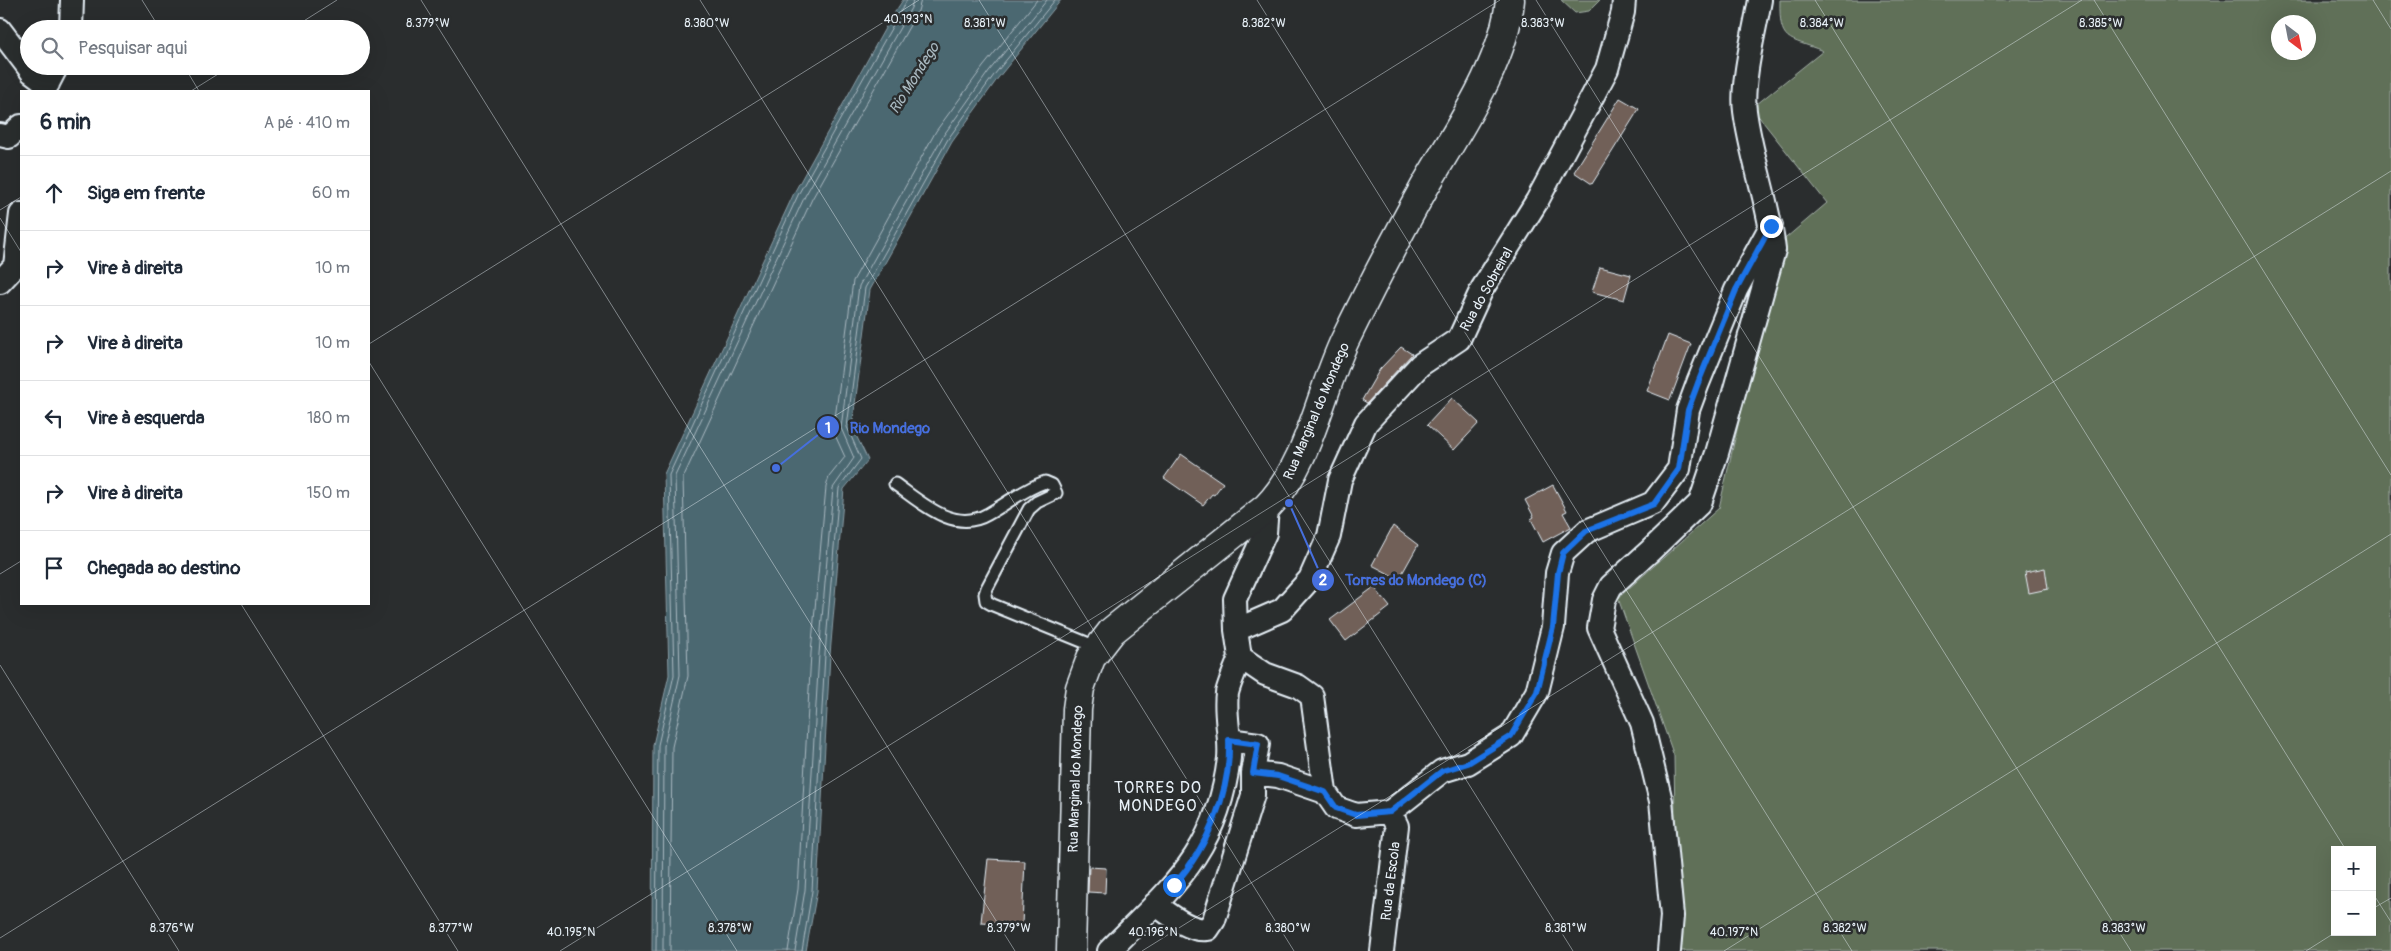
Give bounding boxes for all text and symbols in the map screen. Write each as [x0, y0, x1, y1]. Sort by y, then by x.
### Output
text: 40.193°N [884, 12, 932, 27]
north arrow [2271, 15, 2316, 60]
text: 8.379°W [406, 16, 450, 31]
text: 8.380°W [684, 16, 730, 31]
text: 8.381°W [964, 16, 1006, 31]
text: 8.382°W [1242, 16, 1286, 31]
text: 8.383°W [1521, 16, 1565, 31]
text: 8.384°W [1800, 16, 1844, 31]
text: 8.385°W [2079, 16, 2123, 31]
search box [20, 20, 370, 75]
icon: search [38, 34, 66, 62]
text: Pesquisar aqui [78, 36, 187, 60]
water label: Rio Mondego [885, 38, 944, 117]
text: 6 min [40, 109, 91, 136]
text: A pé · 410 m [264, 113, 350, 133]
icon: ahead [40, 179, 68, 207]
text: Siga em frente [87, 181, 205, 205]
text: 60 m [312, 183, 350, 203]
route end [1760, 215, 1783, 238]
street label: Rua do Sobreiral [1456, 244, 1516, 334]
icon: right [40, 254, 68, 282]
text: Vire à direita [87, 256, 183, 280]
text: 10 m [315, 258, 350, 278]
icon: right [40, 329, 68, 357]
text: Vire à direita [87, 331, 183, 355]
text: 10 m [315, 333, 350, 353]
street label: Rua Marginal do Mondego [1280, 340, 1353, 482]
icon: left [40, 404, 68, 432]
text: Vire à esquerda [87, 406, 205, 430]
text: 180 m [307, 408, 350, 428]
callout: Rio Mondego [815, 412, 941, 442]
text: 1 [825, 419, 831, 438]
text: Rio Mondego [850, 419, 930, 438]
icon: right [40, 479, 68, 507]
text: Vire à direita [87, 481, 183, 505]
text: 150 m [306, 483, 350, 503]
icon: arrive [40, 554, 68, 582]
text: Chegada ao destino [87, 556, 240, 580]
callout: Torres do Mondego (C) [1310, 565, 1497, 595]
text: 2 [1319, 571, 1327, 590]
text: Torres do Mondego (C) [1344, 571, 1487, 590]
street label: Rua Marginal do Mondego [1064, 705, 1087, 853]
district label: TORRES DO MONDEGO [1114, 778, 1202, 816]
street label: Rua da Escola [1377, 841, 1404, 921]
map controls [2331, 846, 2376, 936]
button: + [2331, 846, 2376, 891]
route start [1163, 874, 1186, 897]
button: − [2331, 891, 2376, 936]
text: 8.376°W [150, 921, 194, 936]
text: 8.377°W [429, 921, 473, 936]
text: 8.378°W [708, 921, 752, 936]
text: 8.379°W [987, 921, 1031, 936]
text: 8.380°W [1265, 921, 1311, 936]
text: 8.381°W [1545, 921, 1587, 936]
text: 8.382°W [1823, 921, 1867, 936]
text: 8.383°W [2102, 921, 2146, 936]
text: 40.195°N [547, 925, 595, 940]
text: 40.196°N [1128, 925, 1178, 940]
text: 40.197°N [1710, 925, 1758, 940]

